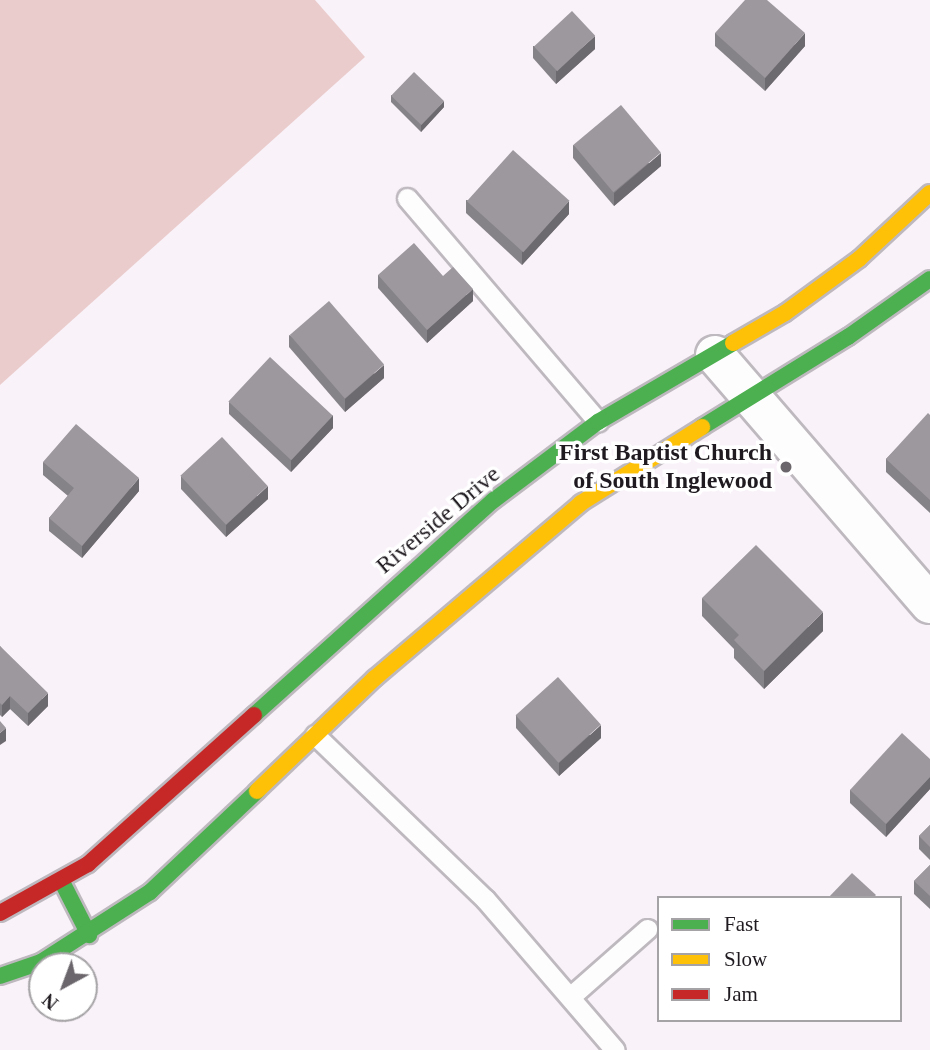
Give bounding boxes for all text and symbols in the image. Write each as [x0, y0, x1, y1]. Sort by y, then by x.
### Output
place label: First Baptist Church of South Inglewood [559, 439, 772, 495]
marker: First Baptist Church of South Inglewood [778, 459, 794, 475]
street label: Riverside Drive [370, 460, 506, 580]
legend [657, 896, 902, 1022]
text: Fast [724, 912, 759, 936]
text: Slow [724, 947, 767, 971]
north arrow [28, 952, 98, 1022]
text: Jam [724, 982, 758, 1006]
text: N [38, 989, 62, 1014]

